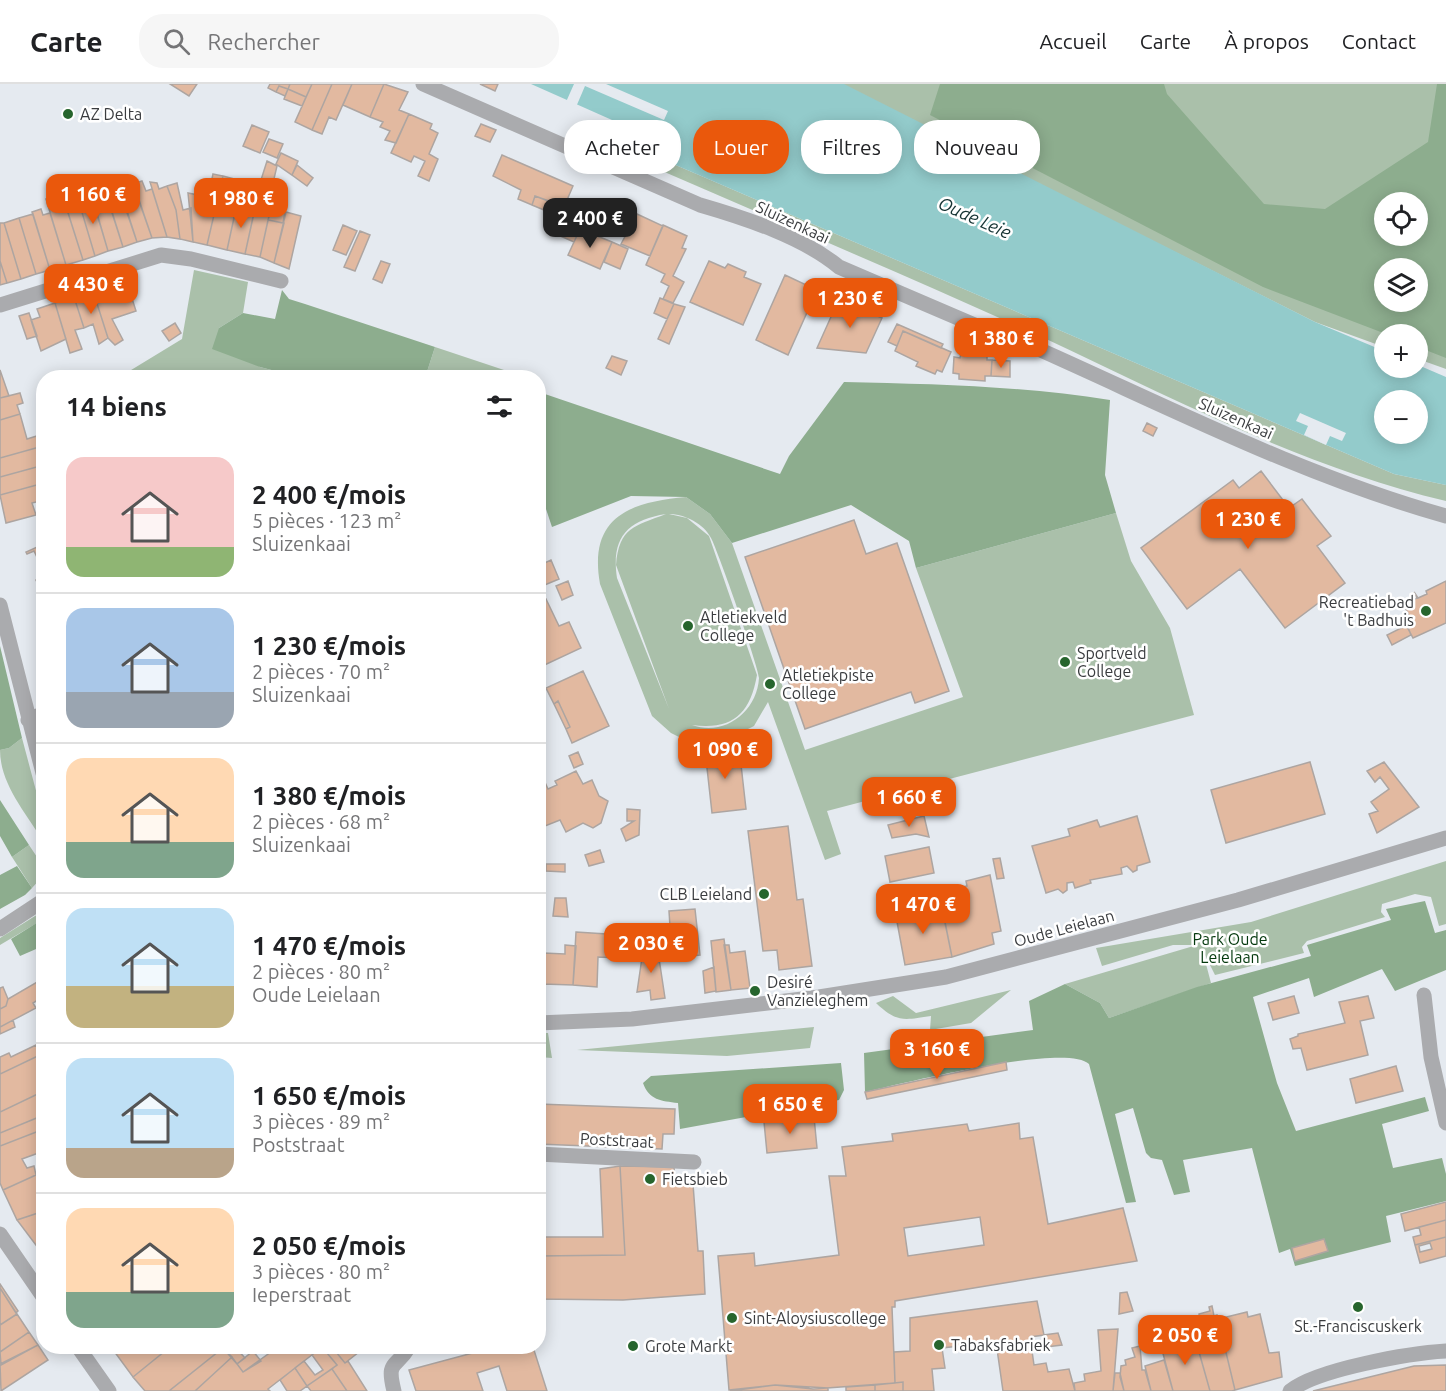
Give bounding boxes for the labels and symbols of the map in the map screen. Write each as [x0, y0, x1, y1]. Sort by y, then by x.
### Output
place label: AZ Delta [80, 105, 142, 123]
marker: AZ Delta [61, 107, 75, 121]
pin: 1 160 € [38, 174, 148, 225]
pin: 1 980 € [186, 178, 296, 229]
water label: Oude Leie [936, 192, 1014, 242]
street label: Sluizenkaai [753, 197, 833, 247]
pin: 2 400 € [535, 198, 645, 249]
pin: 4 430 € [36, 264, 146, 315]
pin: 1 230 € [795, 278, 905, 329]
pin: 1 380 € [946, 318, 1056, 369]
street label: Sluizenkaai [1196, 394, 1276, 442]
pin: 1 230 € [1193, 499, 1303, 550]
place label: Recreatiebad 't Badhuis [1319, 593, 1414, 629]
marker: Recreatiebad 't Badhuis [1419, 604, 1433, 618]
place label: Atletiekveld College [700, 608, 787, 644]
marker: Atletiekveld College [681, 619, 695, 633]
place label: Sportveld College [1077, 644, 1147, 680]
marker: Sportveld College [1058, 655, 1072, 669]
place label: Atletiekpiste College [782, 666, 874, 702]
marker: Atletiekpiste College [763, 677, 777, 691]
pin: 1 090 € [670, 729, 780, 780]
pin: 1 660 € [854, 777, 964, 828]
pin: 1 470 € [868, 884, 978, 935]
place label: CLB Leieland [660, 885, 752, 903]
marker: CLB Leieland [757, 887, 771, 901]
street label: Oude Leielaan [1012, 906, 1116, 950]
pin: 2 030 € [596, 923, 706, 974]
park label: Park Oude Leielaan [1192, 930, 1268, 966]
place label: Desiré Vanzieleghem [767, 973, 868, 1009]
marker: Desiré Vanzieleghem [748, 984, 762, 998]
pin: 3 160 € [882, 1029, 992, 1080]
pin: 1 650 € [735, 1084, 845, 1135]
street label: Poststraat [580, 1129, 655, 1151]
place label: Fietsbieb [662, 1170, 728, 1188]
marker: Fietsbieb [643, 1172, 657, 1186]
marker: St.-Franciscuskerk [1351, 1300, 1365, 1314]
place label: Sint-Aloysiuscollege [744, 1309, 886, 1327]
marker: Sint-Aloysiuscollege [725, 1311, 739, 1325]
pin: 2 050 € [1130, 1315, 1240, 1366]
place label: St.-Franciscuskerk [1294, 1317, 1422, 1335]
place label: Tabaksfabriek [951, 1336, 1051, 1354]
place label: Grote Markt [645, 1337, 733, 1355]
marker: Tabaksfabriek [932, 1338, 946, 1352]
marker: Grote Markt [626, 1339, 640, 1353]

